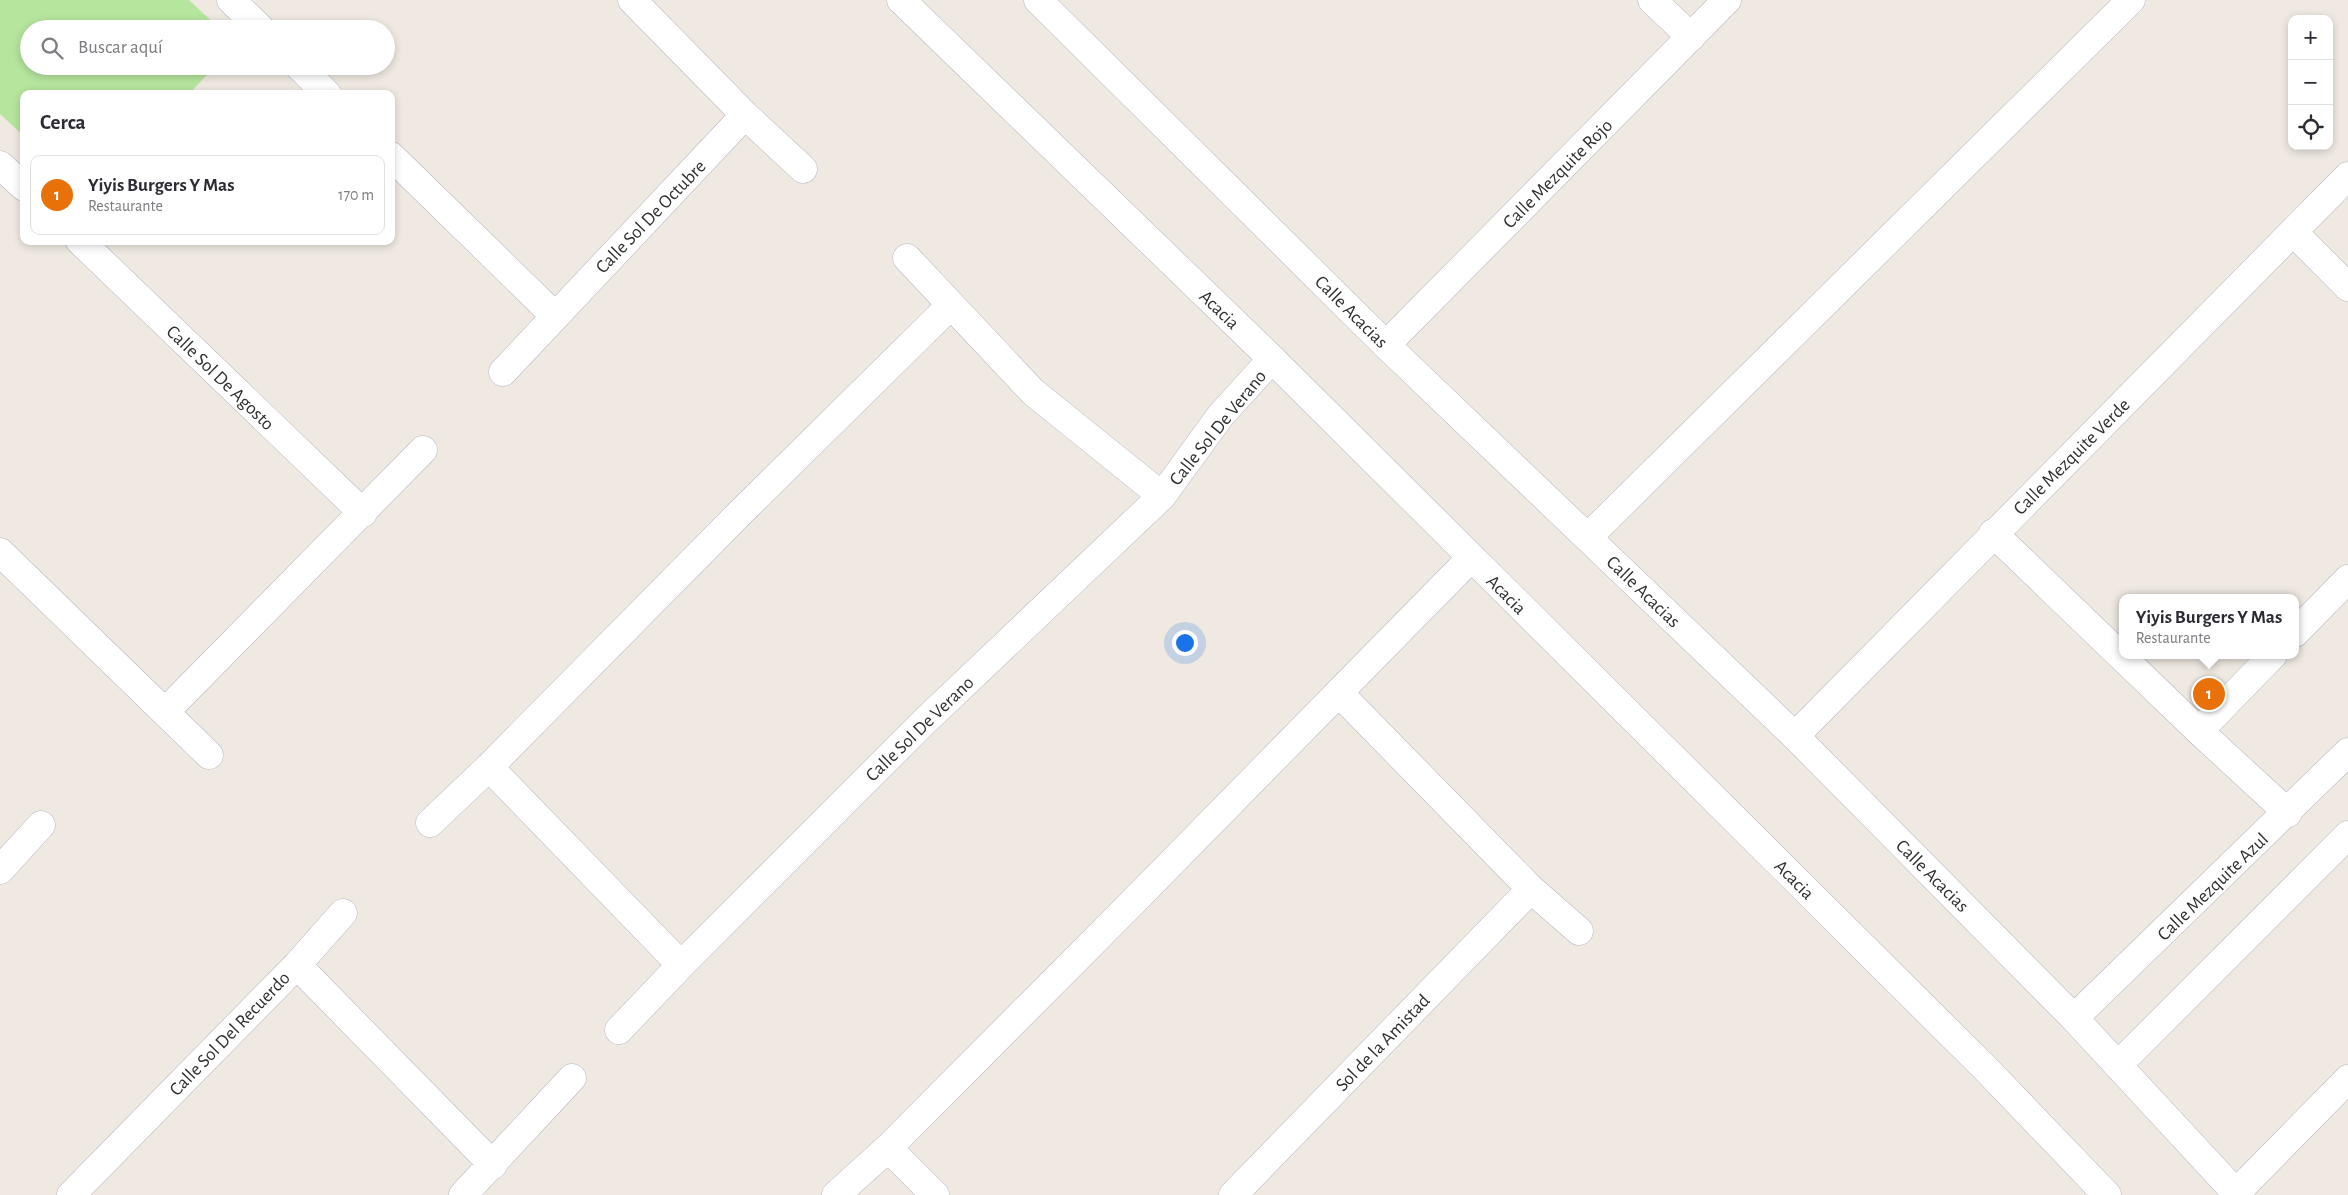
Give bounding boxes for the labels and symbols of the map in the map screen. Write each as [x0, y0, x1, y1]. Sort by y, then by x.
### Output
street label: Calle Mezquite Rojo [1500, 116, 1616, 232]
street label: Calle Sol De Octubre [592, 157, 710, 277]
street label: Calle Acacias [1311, 272, 1391, 352]
street label: Acacia [1195, 287, 1243, 333]
street label: Calle Sol De Agosto [162, 322, 277, 434]
street label: Calle Sol De Verano [1166, 367, 1270, 489]
street label: Calle Mezquite Verde [2010, 395, 2134, 519]
street label: Calle Acacias [1602, 553, 1683, 632]
street label: Acacia [1483, 572, 1530, 619]
your location [1172, 630, 1198, 656]
street label: Calle Sol De Verano [862, 673, 978, 785]
pin: 1 [2193, 675, 2225, 713]
street label: Calle Mezquite Azul [2154, 830, 2272, 945]
street label: Calle Acacias [1892, 836, 1972, 916]
street label: Acacia [1771, 857, 1818, 904]
street label: Calle Sol Del Recuerdo [166, 968, 294, 1100]
street label: Sol de la Amistad [1332, 991, 1434, 1095]

